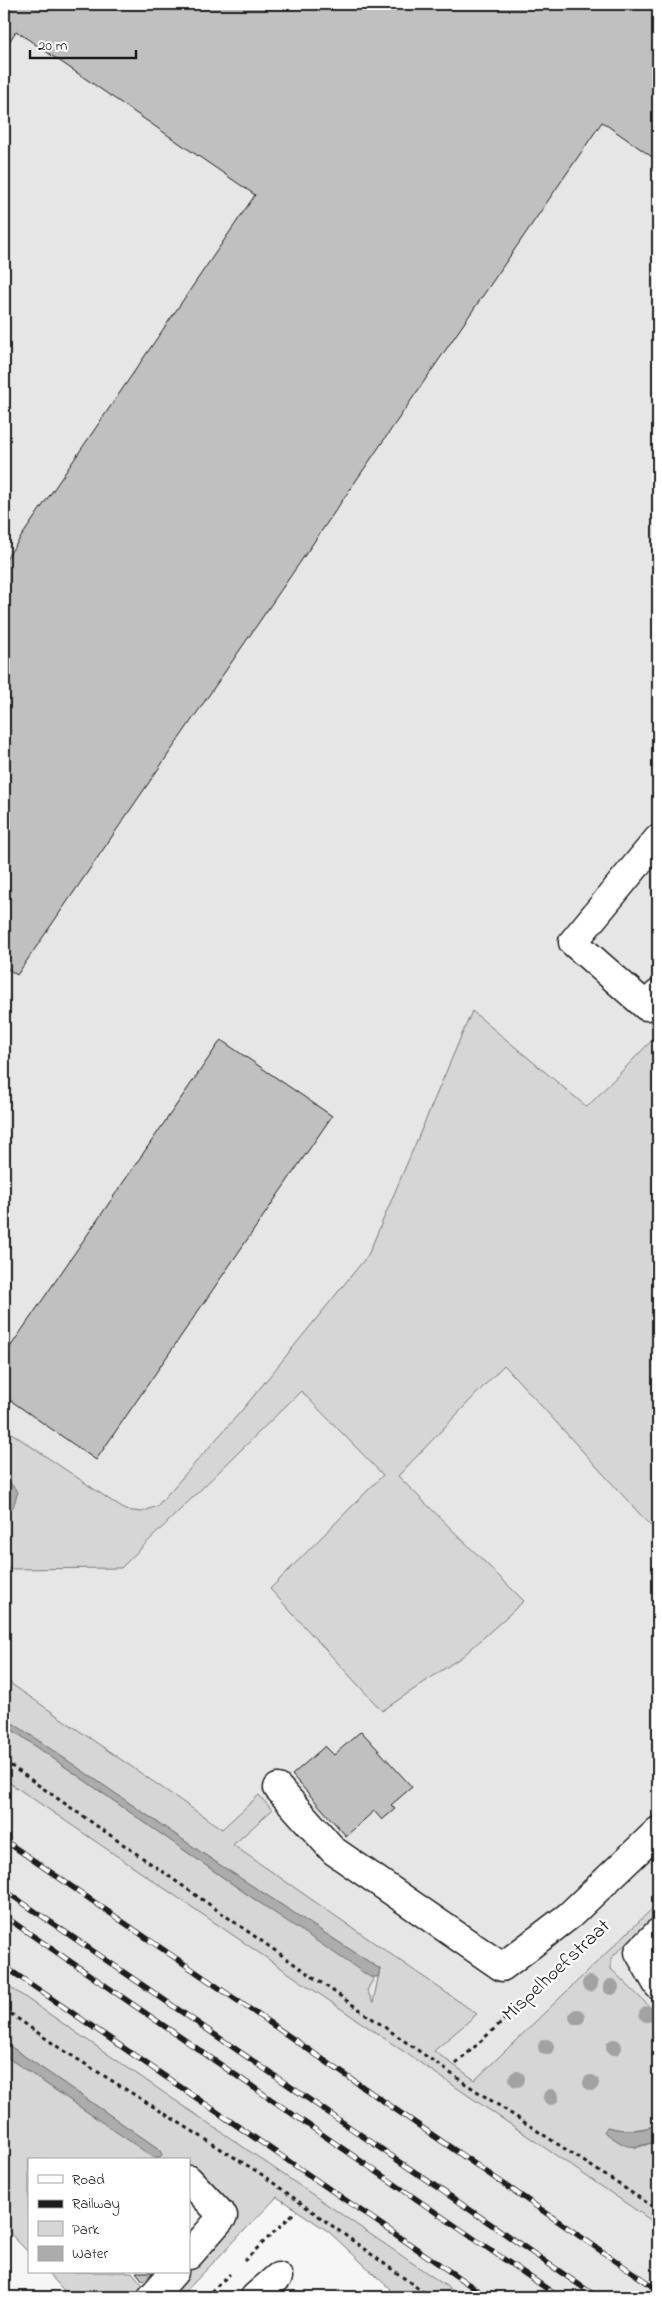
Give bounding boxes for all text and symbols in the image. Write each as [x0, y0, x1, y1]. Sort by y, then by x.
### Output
scale bar [30, 28, 136, 60]
text: 20 m [38, 35, 68, 57]
street label: Mispelhoefstraat [496, 1913, 618, 2029]
legend [28, 2158, 190, 2274]
text: Road [72, 2169, 105, 2191]
text: Railway [72, 2193, 120, 2216]
text: Park [72, 2219, 100, 2241]
text: Water [72, 2243, 108, 2265]

